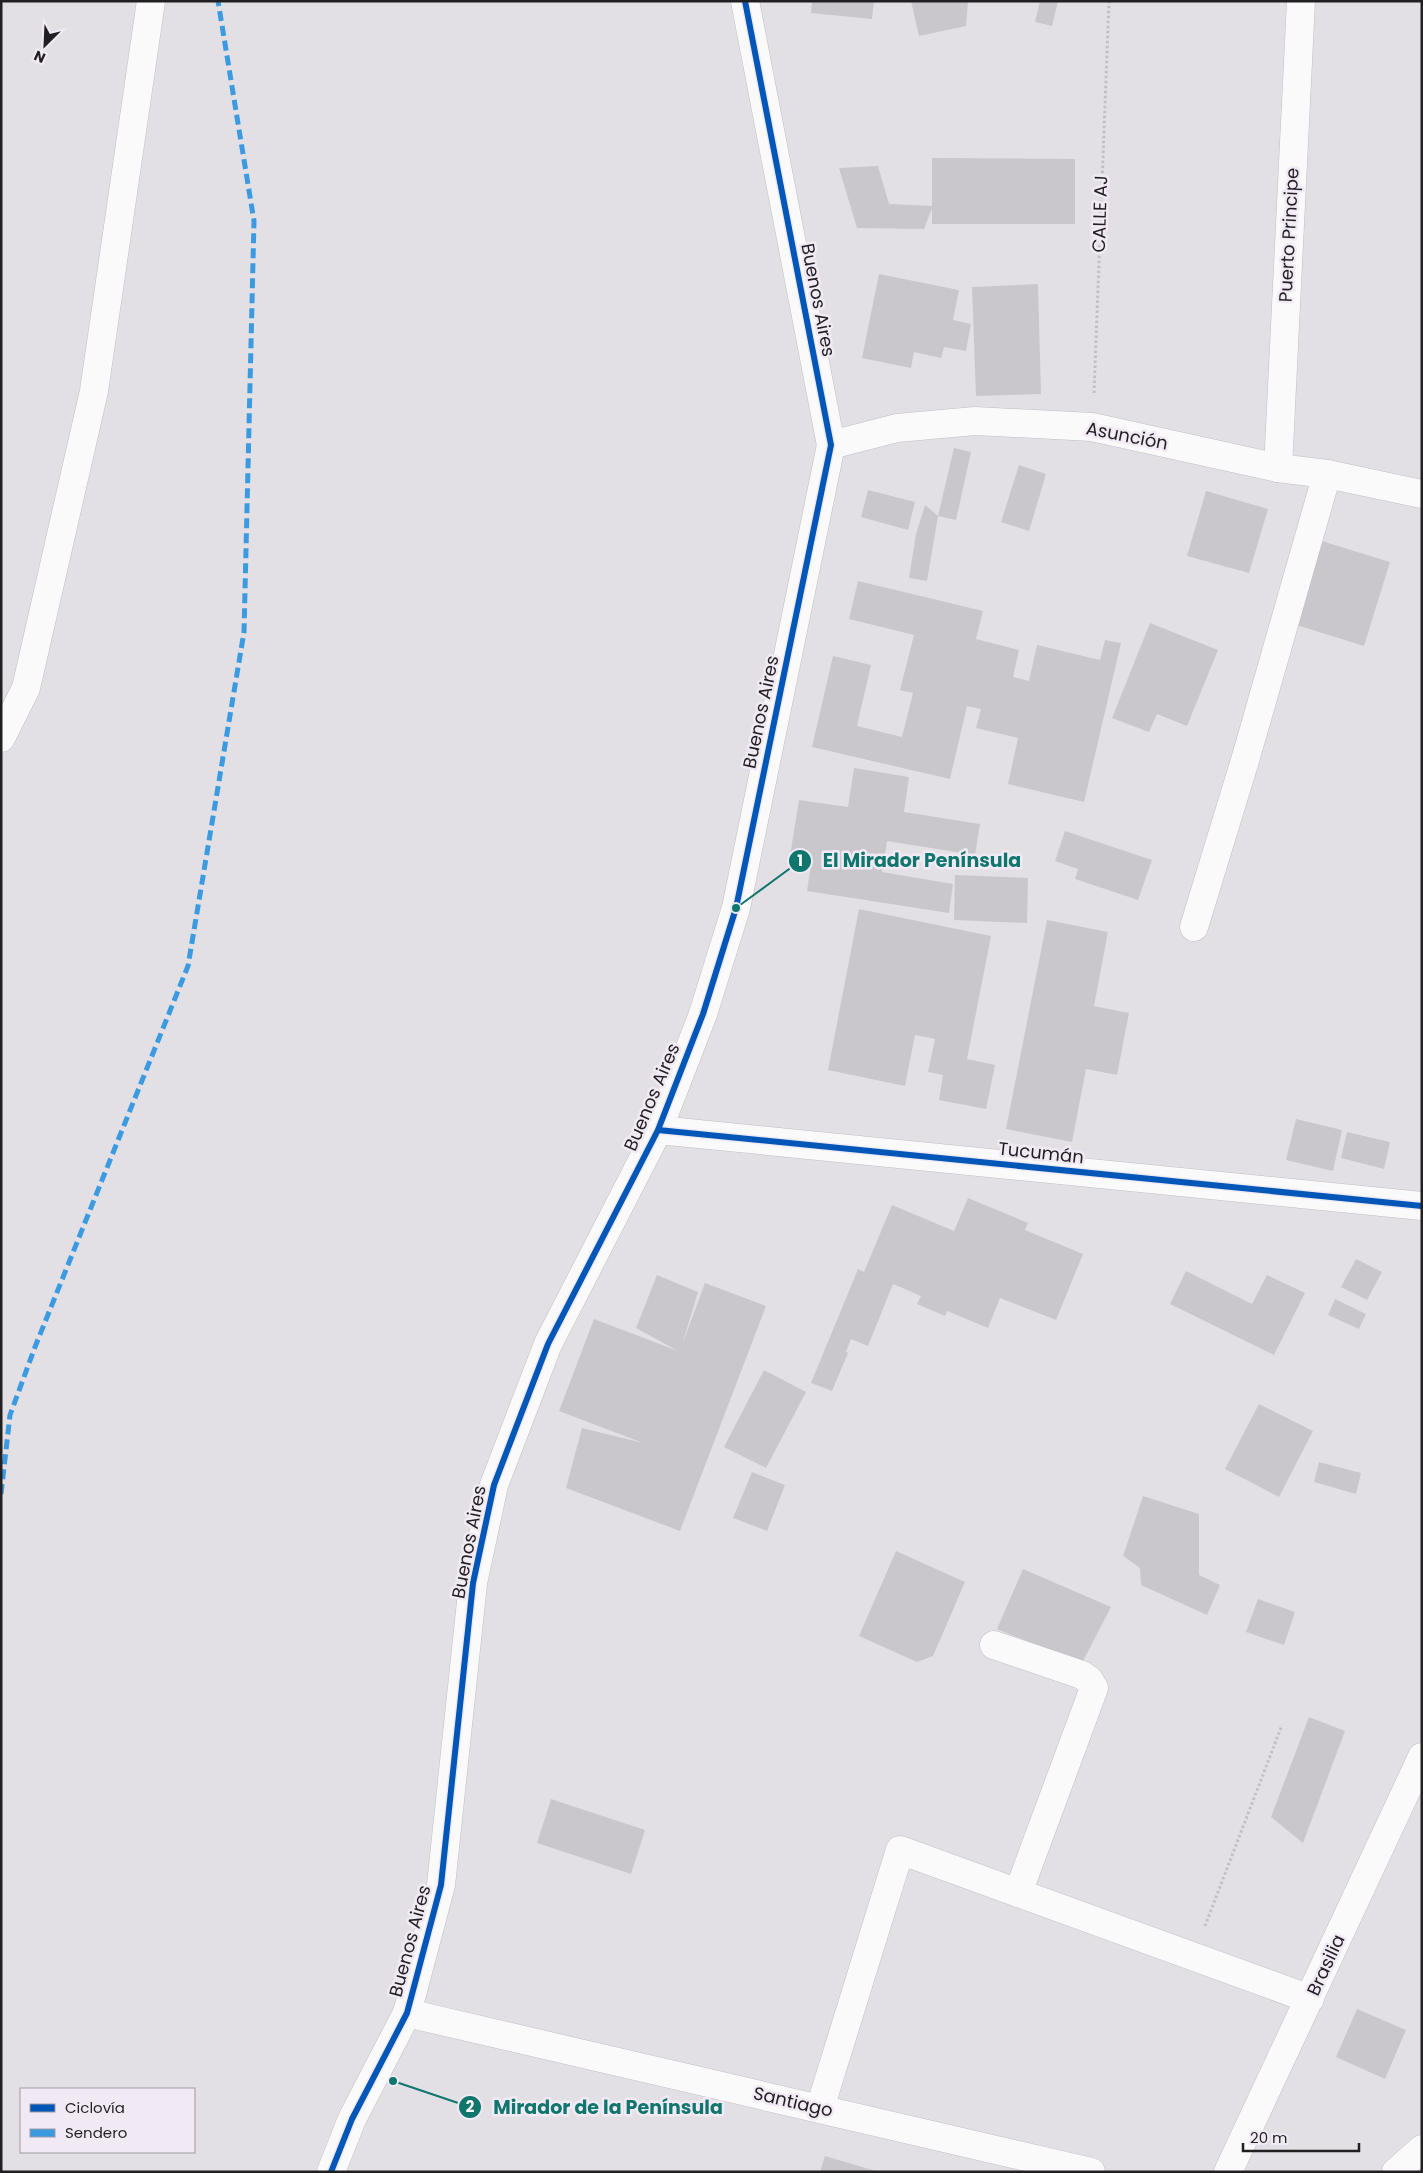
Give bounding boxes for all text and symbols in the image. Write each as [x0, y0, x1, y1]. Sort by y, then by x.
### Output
north arrow [20, 20, 70, 70]
text: N [31, 46, 49, 68]
street label: Puerto Principe [1272, 167, 1305, 303]
street label: CALLE AJ [1086, 175, 1113, 253]
street label: Buenos Aires [795, 241, 842, 359]
street label: Asunción [1084, 415, 1170, 456]
street label: Buenos Aires [736, 653, 785, 771]
callout: El Mirador Península [788, 844, 1031, 878]
text: El Mirador Península [823, 847, 1021, 874]
text: 1 [797, 850, 803, 871]
street label: Buenos Aires [618, 1039, 685, 1155]
street label: Tucumán [997, 1136, 1085, 1169]
street label: Buenos Aires [445, 1483, 492, 1601]
street label: Buenos Aires [383, 1882, 436, 2000]
street label: Brasilia [1301, 1930, 1351, 1999]
street label: Santiago [751, 2080, 835, 2123]
legend [20, 2088, 195, 2153]
callout: Mirador de la Península [458, 2090, 732, 2124]
text: Mirador de la Península [493, 2094, 723, 2121]
text: 2 [466, 2096, 475, 2117]
text: Ciclovía [65, 2097, 125, 2118]
scale bar [1243, 2120, 1359, 2152]
text: Sendero [65, 2122, 127, 2143]
text: 20 m [1250, 2127, 1288, 2148]

